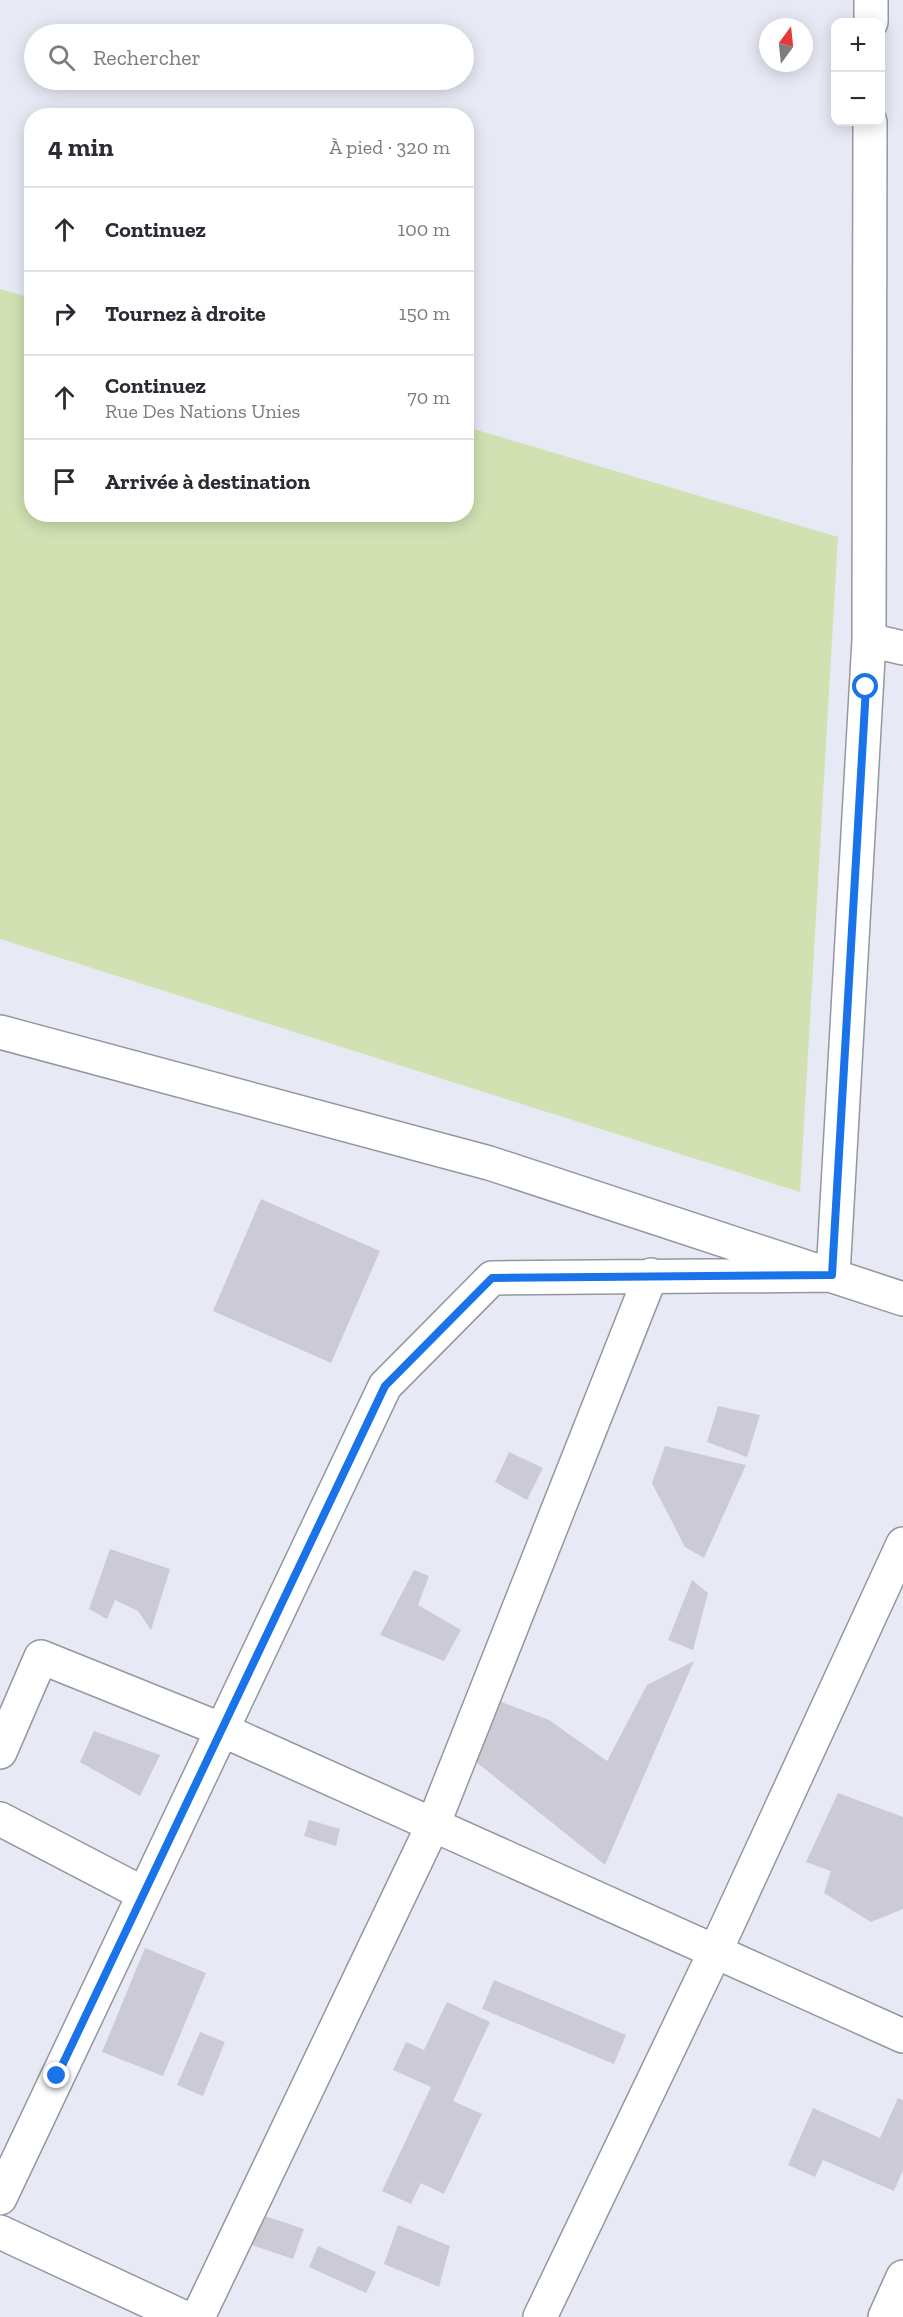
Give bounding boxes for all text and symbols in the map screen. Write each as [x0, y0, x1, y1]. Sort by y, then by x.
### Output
north arrow [759, 18, 813, 72]
map controls [831, 18, 885, 126]
button: + [831, 18, 885, 72]
search box [24, 24, 474, 90]
icon: search [45, 41, 78, 74]
text: Rechercher [93, 44, 201, 71]
button: − [831, 72, 885, 126]
text: 4 min [48, 131, 114, 163]
text: À pied · 320 m [329, 135, 450, 159]
icon: ahead [48, 213, 81, 246]
text: Continuez [105, 216, 206, 243]
text: 100 m [397, 217, 450, 241]
icon: right [48, 297, 81, 330]
text: Tournez à droite [105, 300, 266, 327]
text: 150 m [399, 301, 450, 325]
text: Continuez [105, 372, 206, 399]
icon: ahead [48, 381, 81, 414]
text: 70 m [407, 385, 450, 409]
text: Rue Des Nations Unies [105, 399, 300, 423]
icon: arrive [48, 465, 81, 498]
text: Arrivée à destination [105, 468, 310, 495]
route start [852, 673, 878, 699]
route end [43, 2062, 69, 2088]

